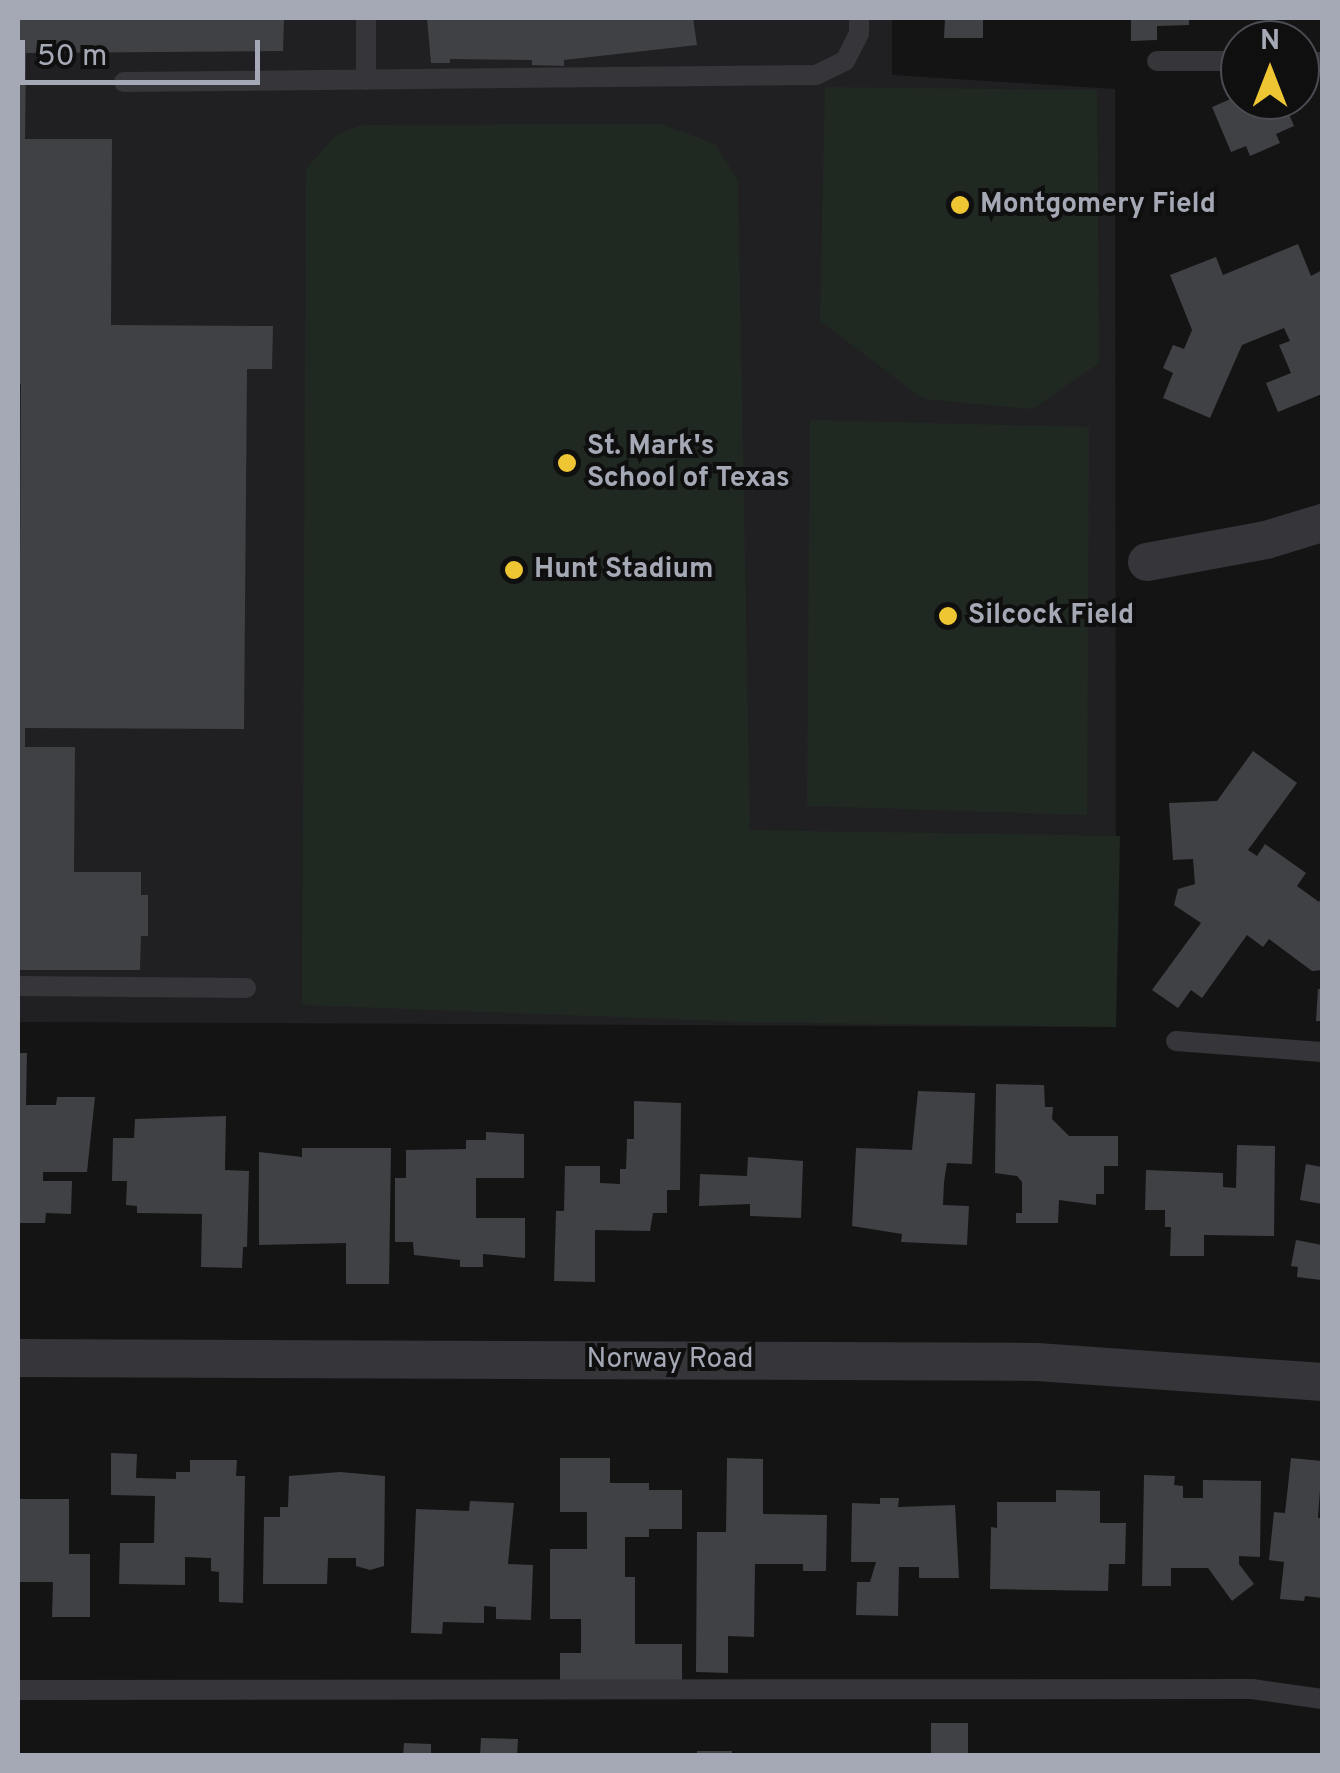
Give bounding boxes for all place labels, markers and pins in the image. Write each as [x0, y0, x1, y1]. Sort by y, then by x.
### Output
place label: Montgomery Field [980, 188, 1216, 222]
marker: Montgomery Field [949, 194, 971, 216]
place label: St. Mark's School of Texas [587, 430, 790, 496]
marker: St. Mark's School of Texas [556, 452, 578, 474]
place label: Hunt Stadium [534, 553, 714, 587]
marker: Hunt Stadium [503, 559, 525, 581]
place label: Silcock Field [968, 599, 1134, 633]
marker: Silcock Field [937, 605, 959, 627]

